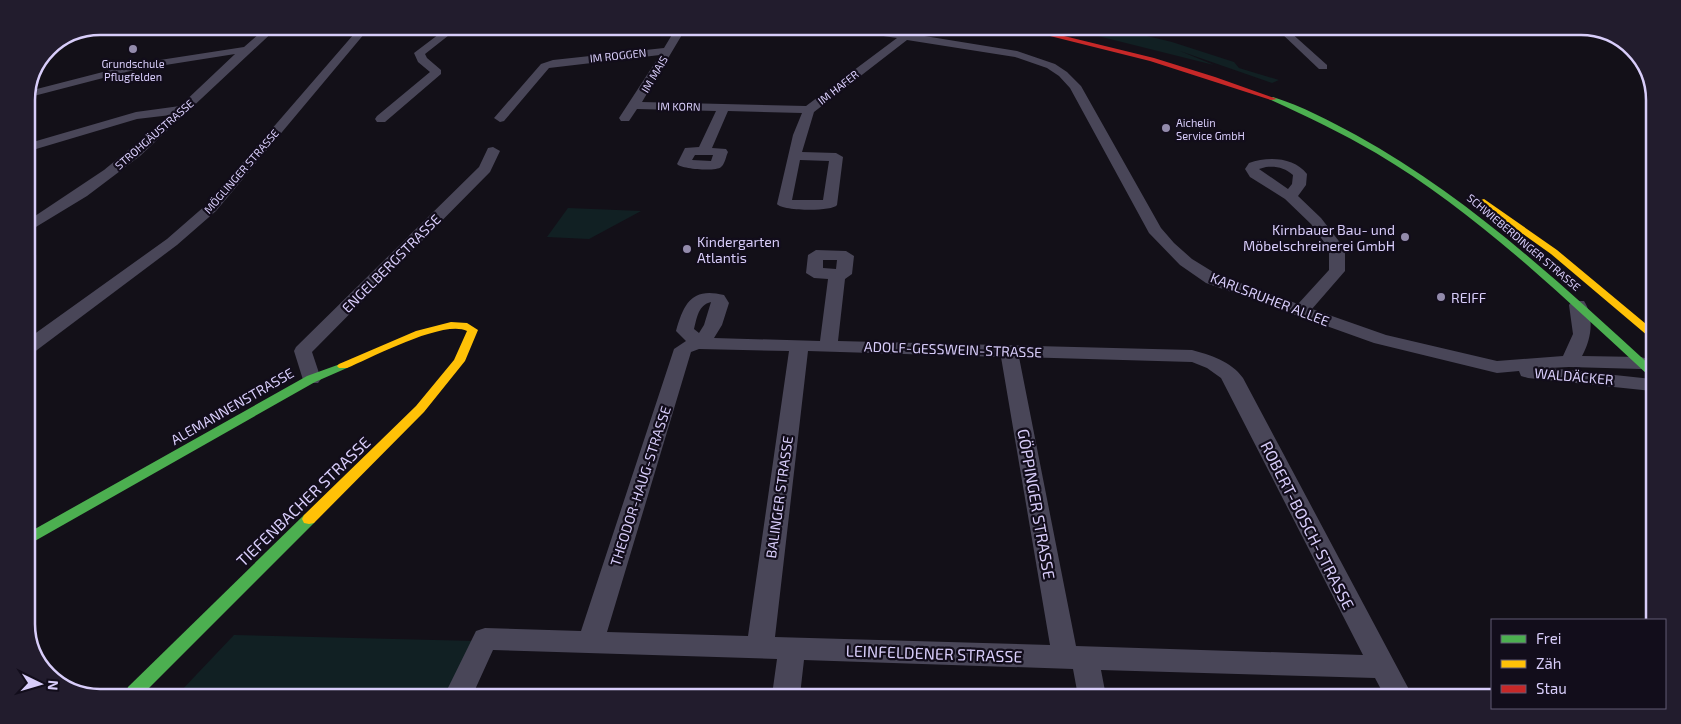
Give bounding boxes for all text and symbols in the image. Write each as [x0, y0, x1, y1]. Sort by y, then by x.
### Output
marker: Grundschule Pflugfelden [127, 43, 139, 55]
street label: IM ROGGEN [589, 46, 647, 64]
street label: IM MAIS [638, 53, 670, 95]
place label: Grundschule Pflugfelden [101, 57, 165, 83]
street label: IM HAFER [815, 67, 861, 107]
street label: STROHGÄUSTRASSE [112, 96, 196, 172]
street label: IM KORN [657, 99, 701, 113]
place label: Aichelin Service GmbH [1176, 116, 1245, 142]
marker: Aichelin Service GmbH [1160, 122, 1172, 134]
street label: MÖGLINGER STRASSE [200, 126, 281, 216]
street label: SCHWIEBERDINGER STRASSE [1465, 191, 1583, 293]
street label: ENGELBERGSTRASSE [338, 210, 444, 316]
place label: Kirnbauer Bau- und Möbelschreinerei GmbH [1243, 221, 1395, 254]
marker: Kirnbauer Bau- und Möbelschreinerei GmbH [1399, 231, 1411, 243]
place label: Kindergarten Atlantis [697, 233, 780, 266]
marker: Kindergarten Atlantis [681, 243, 693, 255]
street label: KARLSRUHER ALLEE [1208, 268, 1332, 330]
place label: REIFF [1451, 289, 1487, 306]
marker: REIFF [1435, 291, 1447, 303]
street label: ADOLF-GESSWEIN-STRASSE [864, 337, 1043, 361]
street label: ALEMANNENSTRASSE [168, 364, 297, 448]
street label: WALDÄCKER [1534, 364, 1615, 388]
street label: THEODOR-HAUG-STRASSE [606, 404, 674, 568]
street label: GÖPPINGER STRASSE [1014, 427, 1060, 581]
street label: TIEFENBACHER STRASSE [232, 432, 374, 570]
street label: BALINGER STRASSE [762, 435, 796, 559]
street label: ROBERT-BOSCH-STRASSE [1257, 438, 1359, 612]
legend [1491, 619, 1666, 709]
text: Frei [1536, 629, 1561, 647]
street label: LEINFELDENER STRASSE [845, 640, 1023, 666]
text: Zäh [1536, 654, 1561, 672]
north arrow [15, 659, 65, 709]
text: N [45, 679, 62, 691]
text: Stau [1536, 679, 1567, 697]

